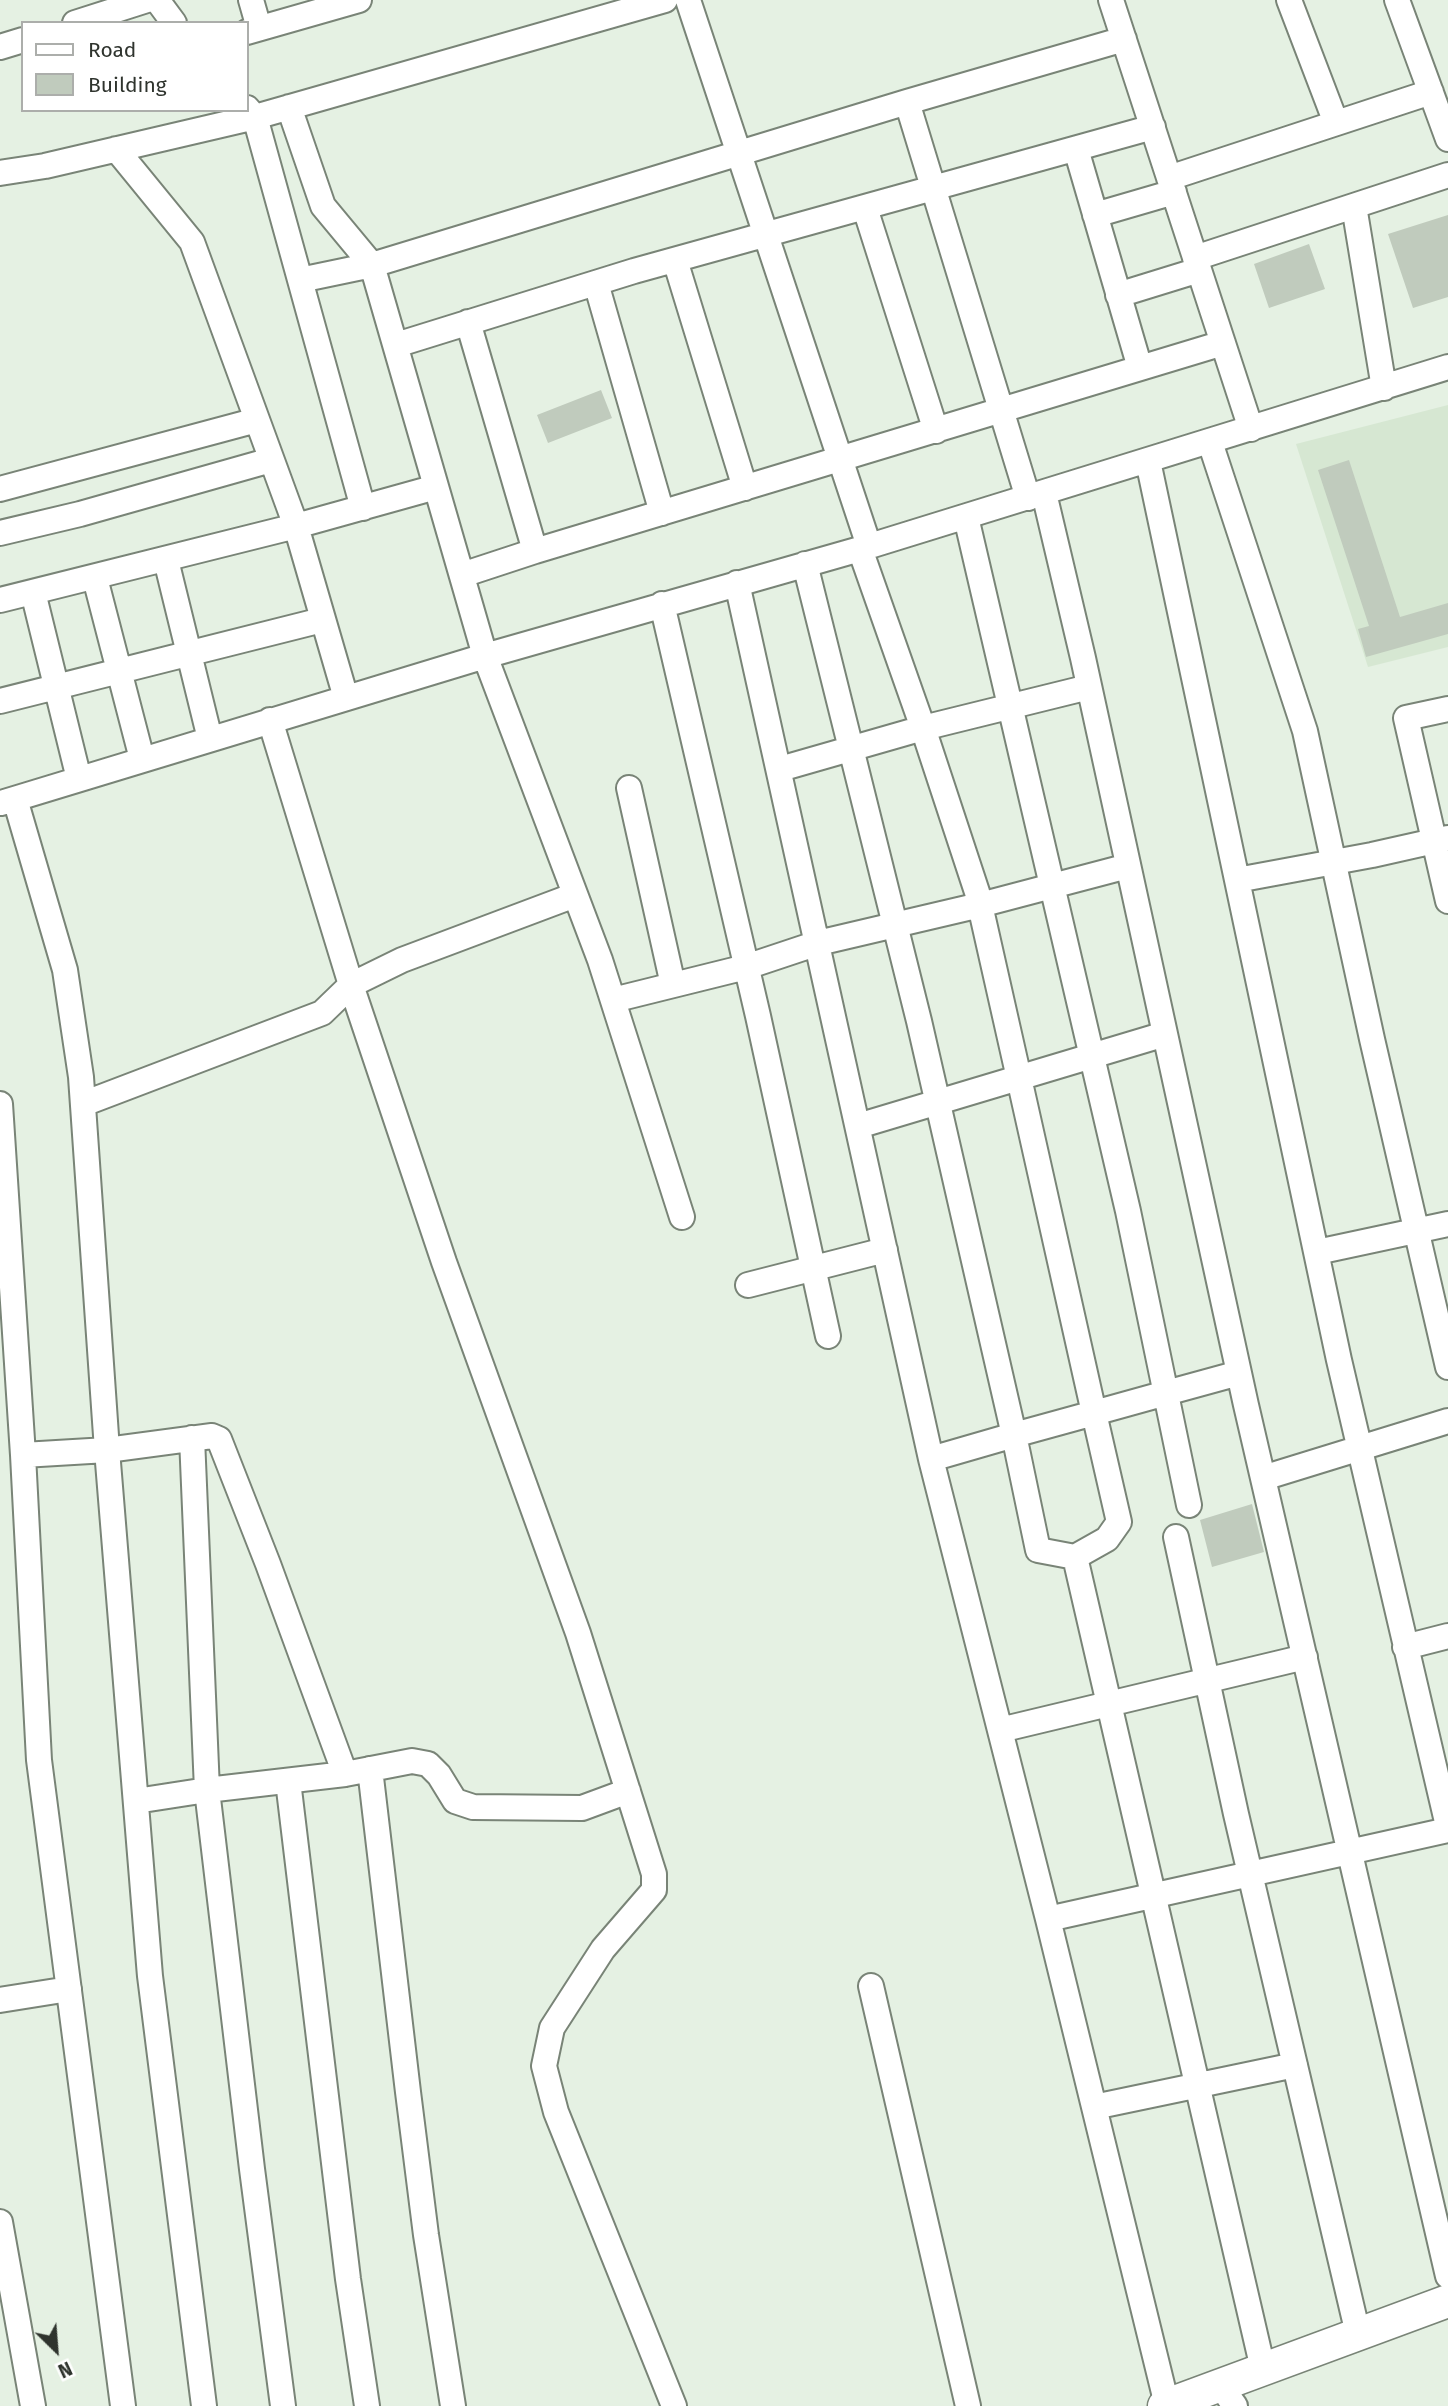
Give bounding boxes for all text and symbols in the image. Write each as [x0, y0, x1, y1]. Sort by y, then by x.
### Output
legend [21, 21, 248, 112]
text: Road [88, 37, 136, 63]
text: Building [88, 72, 167, 98]
north arrow [21, 2315, 91, 2385]
text: N [55, 2356, 76, 2383]

